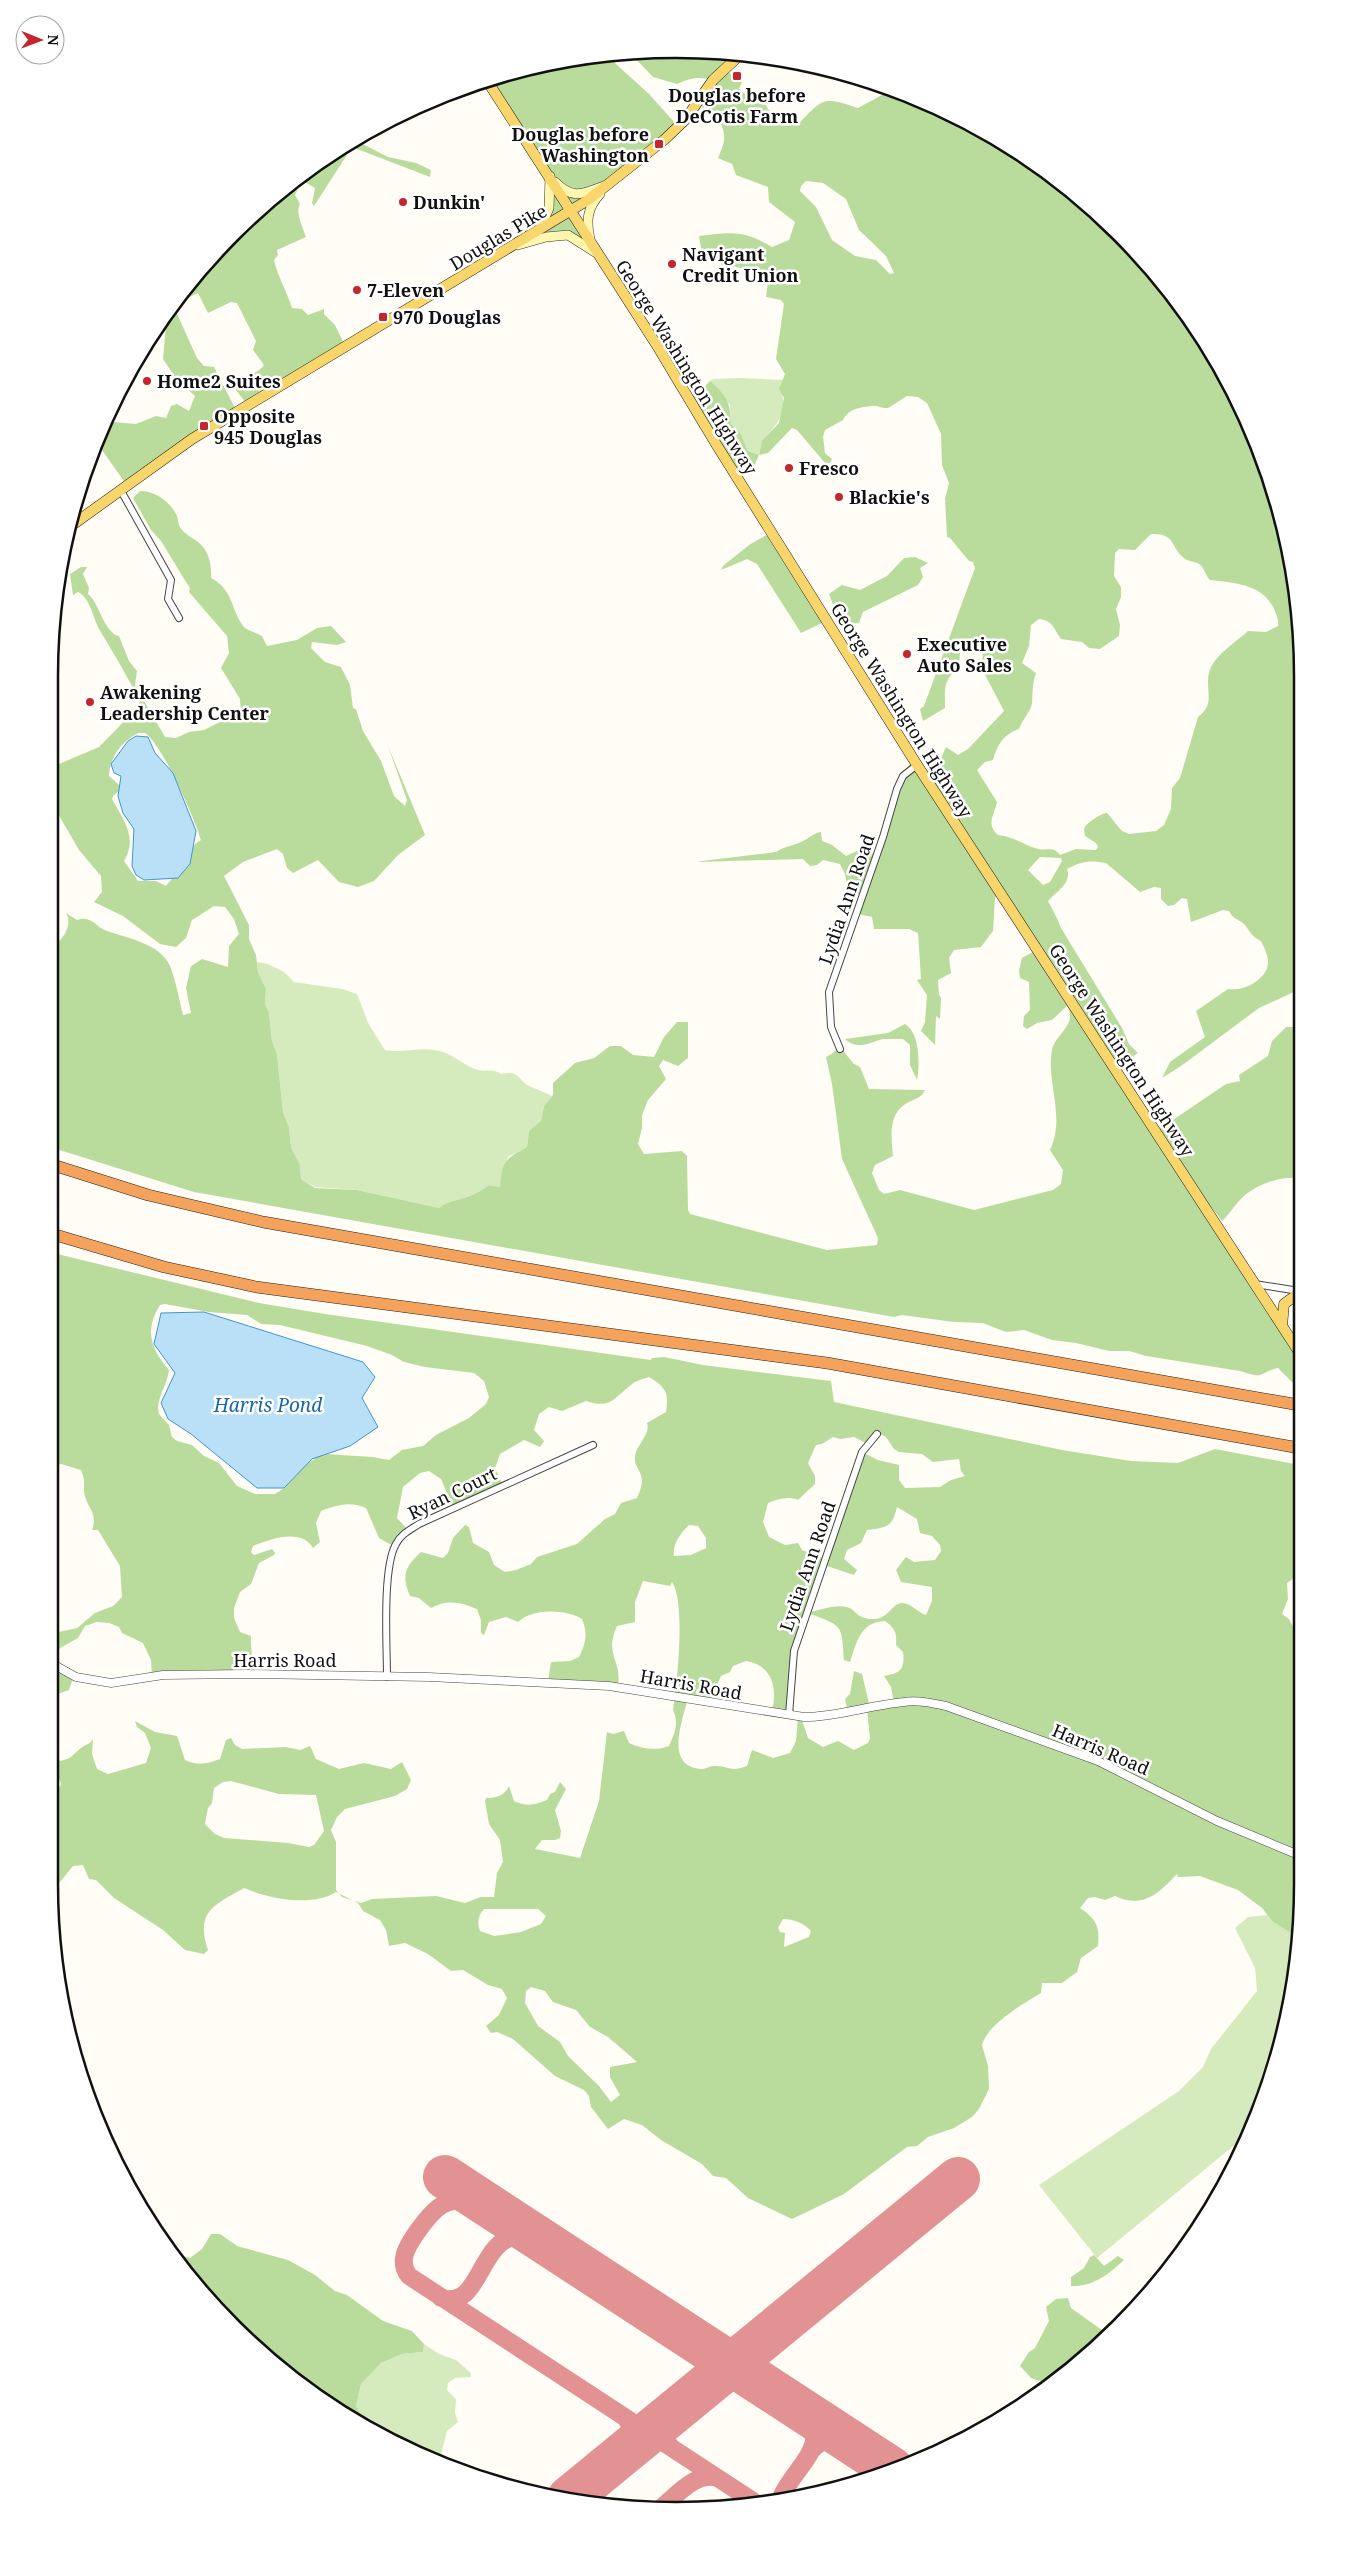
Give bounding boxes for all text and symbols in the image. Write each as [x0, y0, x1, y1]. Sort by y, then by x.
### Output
north arrow [15, 15, 65, 65]
text: N [44, 35, 63, 46]
marker: Douglas before DeCotis Farm [731, 70, 743, 82]
place label: Douglas before DeCotis Farm [668, 83, 806, 128]
place label: Douglas before Washington [512, 122, 649, 167]
marker: Douglas before Washington [653, 138, 665, 150]
place label: Dunkin' [413, 190, 485, 214]
marker: Dunkin' [397, 196, 409, 208]
street label: Douglas Pike [445, 199, 551, 275]
place label: Navigant Credit Union [682, 242, 799, 287]
street label: George Washington Highway [611, 255, 764, 480]
marker: Navigant Credit Union [666, 258, 678, 270]
place label: 7-Eleven [367, 278, 444, 302]
marker: 7-Eleven [351, 284, 363, 296]
place label: 970 Douglas [393, 305, 501, 329]
marker: 970 Douglas [377, 311, 389, 323]
place label: Home2 Suites [157, 369, 281, 393]
marker: Home2 Suites [141, 375, 153, 387]
place label: Opposite 945 Douglas [214, 404, 322, 449]
marker: Opposite 945 Douglas [198, 420, 210, 432]
place label: Fresco [799, 456, 859, 480]
marker: Fresco [783, 462, 795, 474]
place label: Blackie's [849, 485, 930, 509]
marker: Blackie's [833, 491, 845, 503]
street label: George Washington Highway [826, 598, 979, 823]
place label: Executive Auto Sales [917, 632, 1012, 677]
marker: Executive Auto Sales [901, 648, 913, 660]
place label: Awakening Leadership Center [100, 680, 269, 725]
marker: Awakening Leadership Center [84, 696, 96, 708]
street label: Lydia Ann Road [812, 831, 880, 967]
street label: George Washington Highway [1044, 939, 1200, 1162]
water label: Harris Pond [213, 1392, 323, 1418]
street label: Ryan Court [404, 1461, 500, 1525]
street label: Lydia Ann Road [773, 1498, 841, 1634]
street label: Harris Road [233, 1648, 337, 1672]
street label: Harris Road [638, 1663, 744, 1705]
street label: Harris Road [1049, 1718, 1153, 1780]

